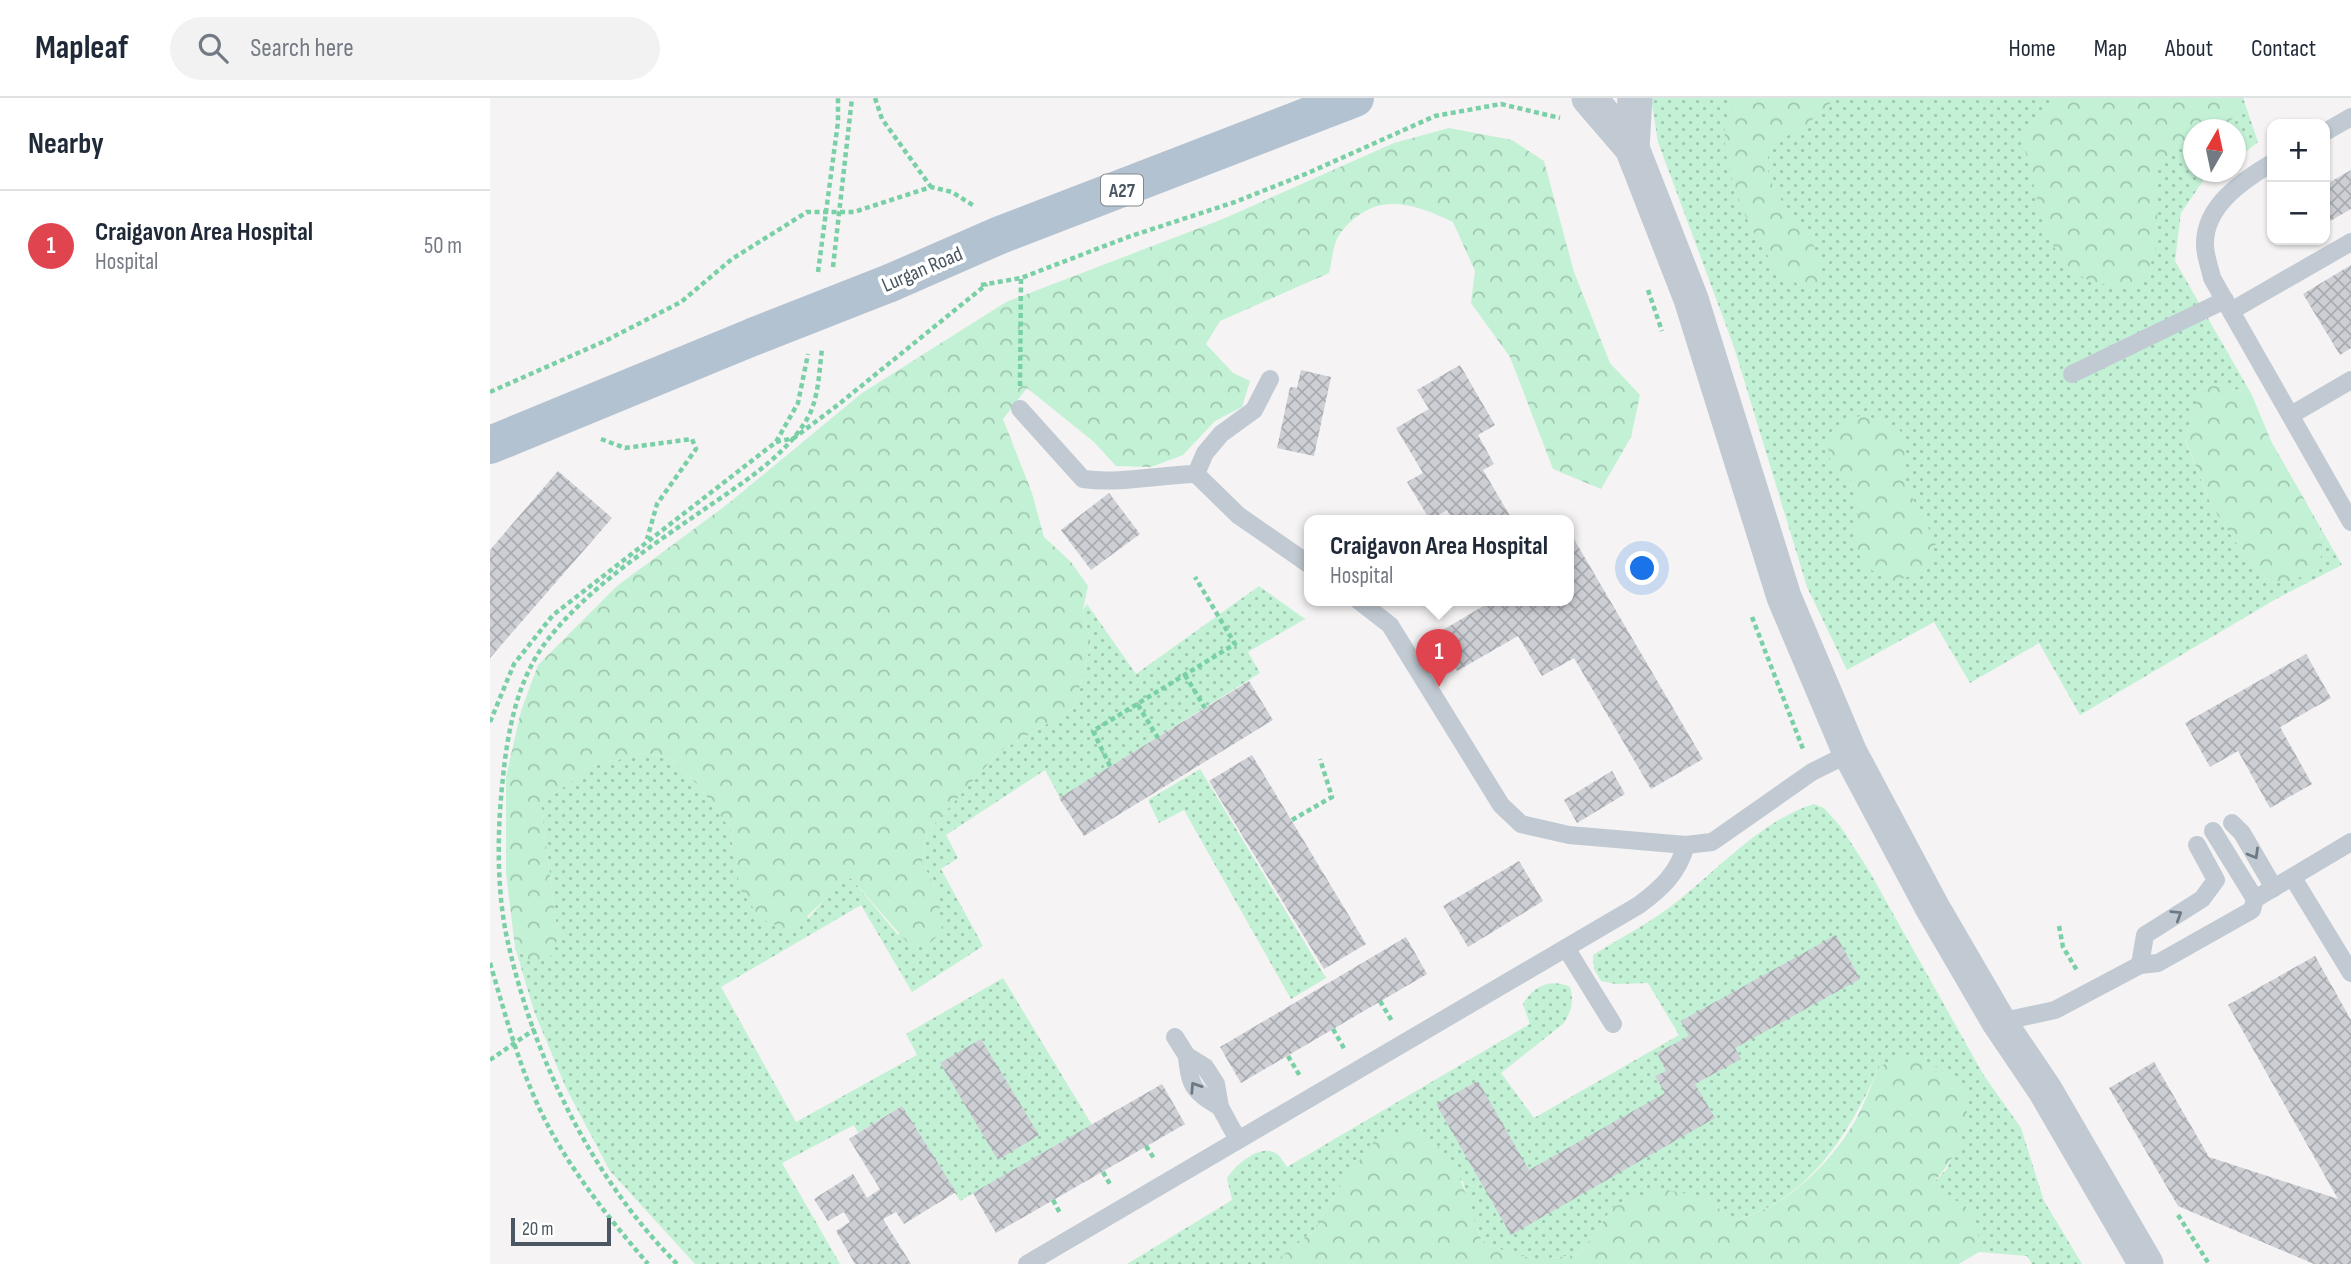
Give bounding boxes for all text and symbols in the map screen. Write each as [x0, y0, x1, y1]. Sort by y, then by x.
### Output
search box [170, 17, 660, 80]
text: Mapleaf [35, 28, 128, 68]
icon: search [194, 29, 232, 67]
text: Search here [250, 33, 354, 64]
text: Home [2008, 34, 2056, 63]
text: Map [2094, 34, 2127, 63]
text: About [2165, 34, 2213, 63]
text: Contact [2251, 34, 2316, 63]
north arrow [2183, 119, 2246, 182]
map controls [2267, 119, 2330, 245]
button: + [2267, 119, 2330, 182]
text: Nearby [28, 126, 104, 162]
road number: A27 [1101, 174, 1143, 206]
button: − [2267, 182, 2330, 245]
text: Craigavon Area Hospital [95, 217, 313, 248]
text: 1 [46, 232, 56, 260]
text: 50 m [424, 232, 462, 260]
street label: Lurgan Road [878, 241, 966, 298]
text: Hospital [95, 248, 158, 276]
popup [1304, 515, 1574, 606]
text: Craigavon Area Hospital [1330, 531, 1548, 562]
your location [1625, 551, 1659, 585]
text: Hospital [1330, 562, 1393, 590]
pin: 1 [1416, 629, 1462, 687]
one-way arrow [2246, 847, 2259, 860]
one-way arrow [2169, 910, 2182, 923]
one-way arrow [1191, 1082, 1204, 1095]
scale bar [511, 1215, 611, 1247]
text: 20 m [522, 1218, 554, 1241]

